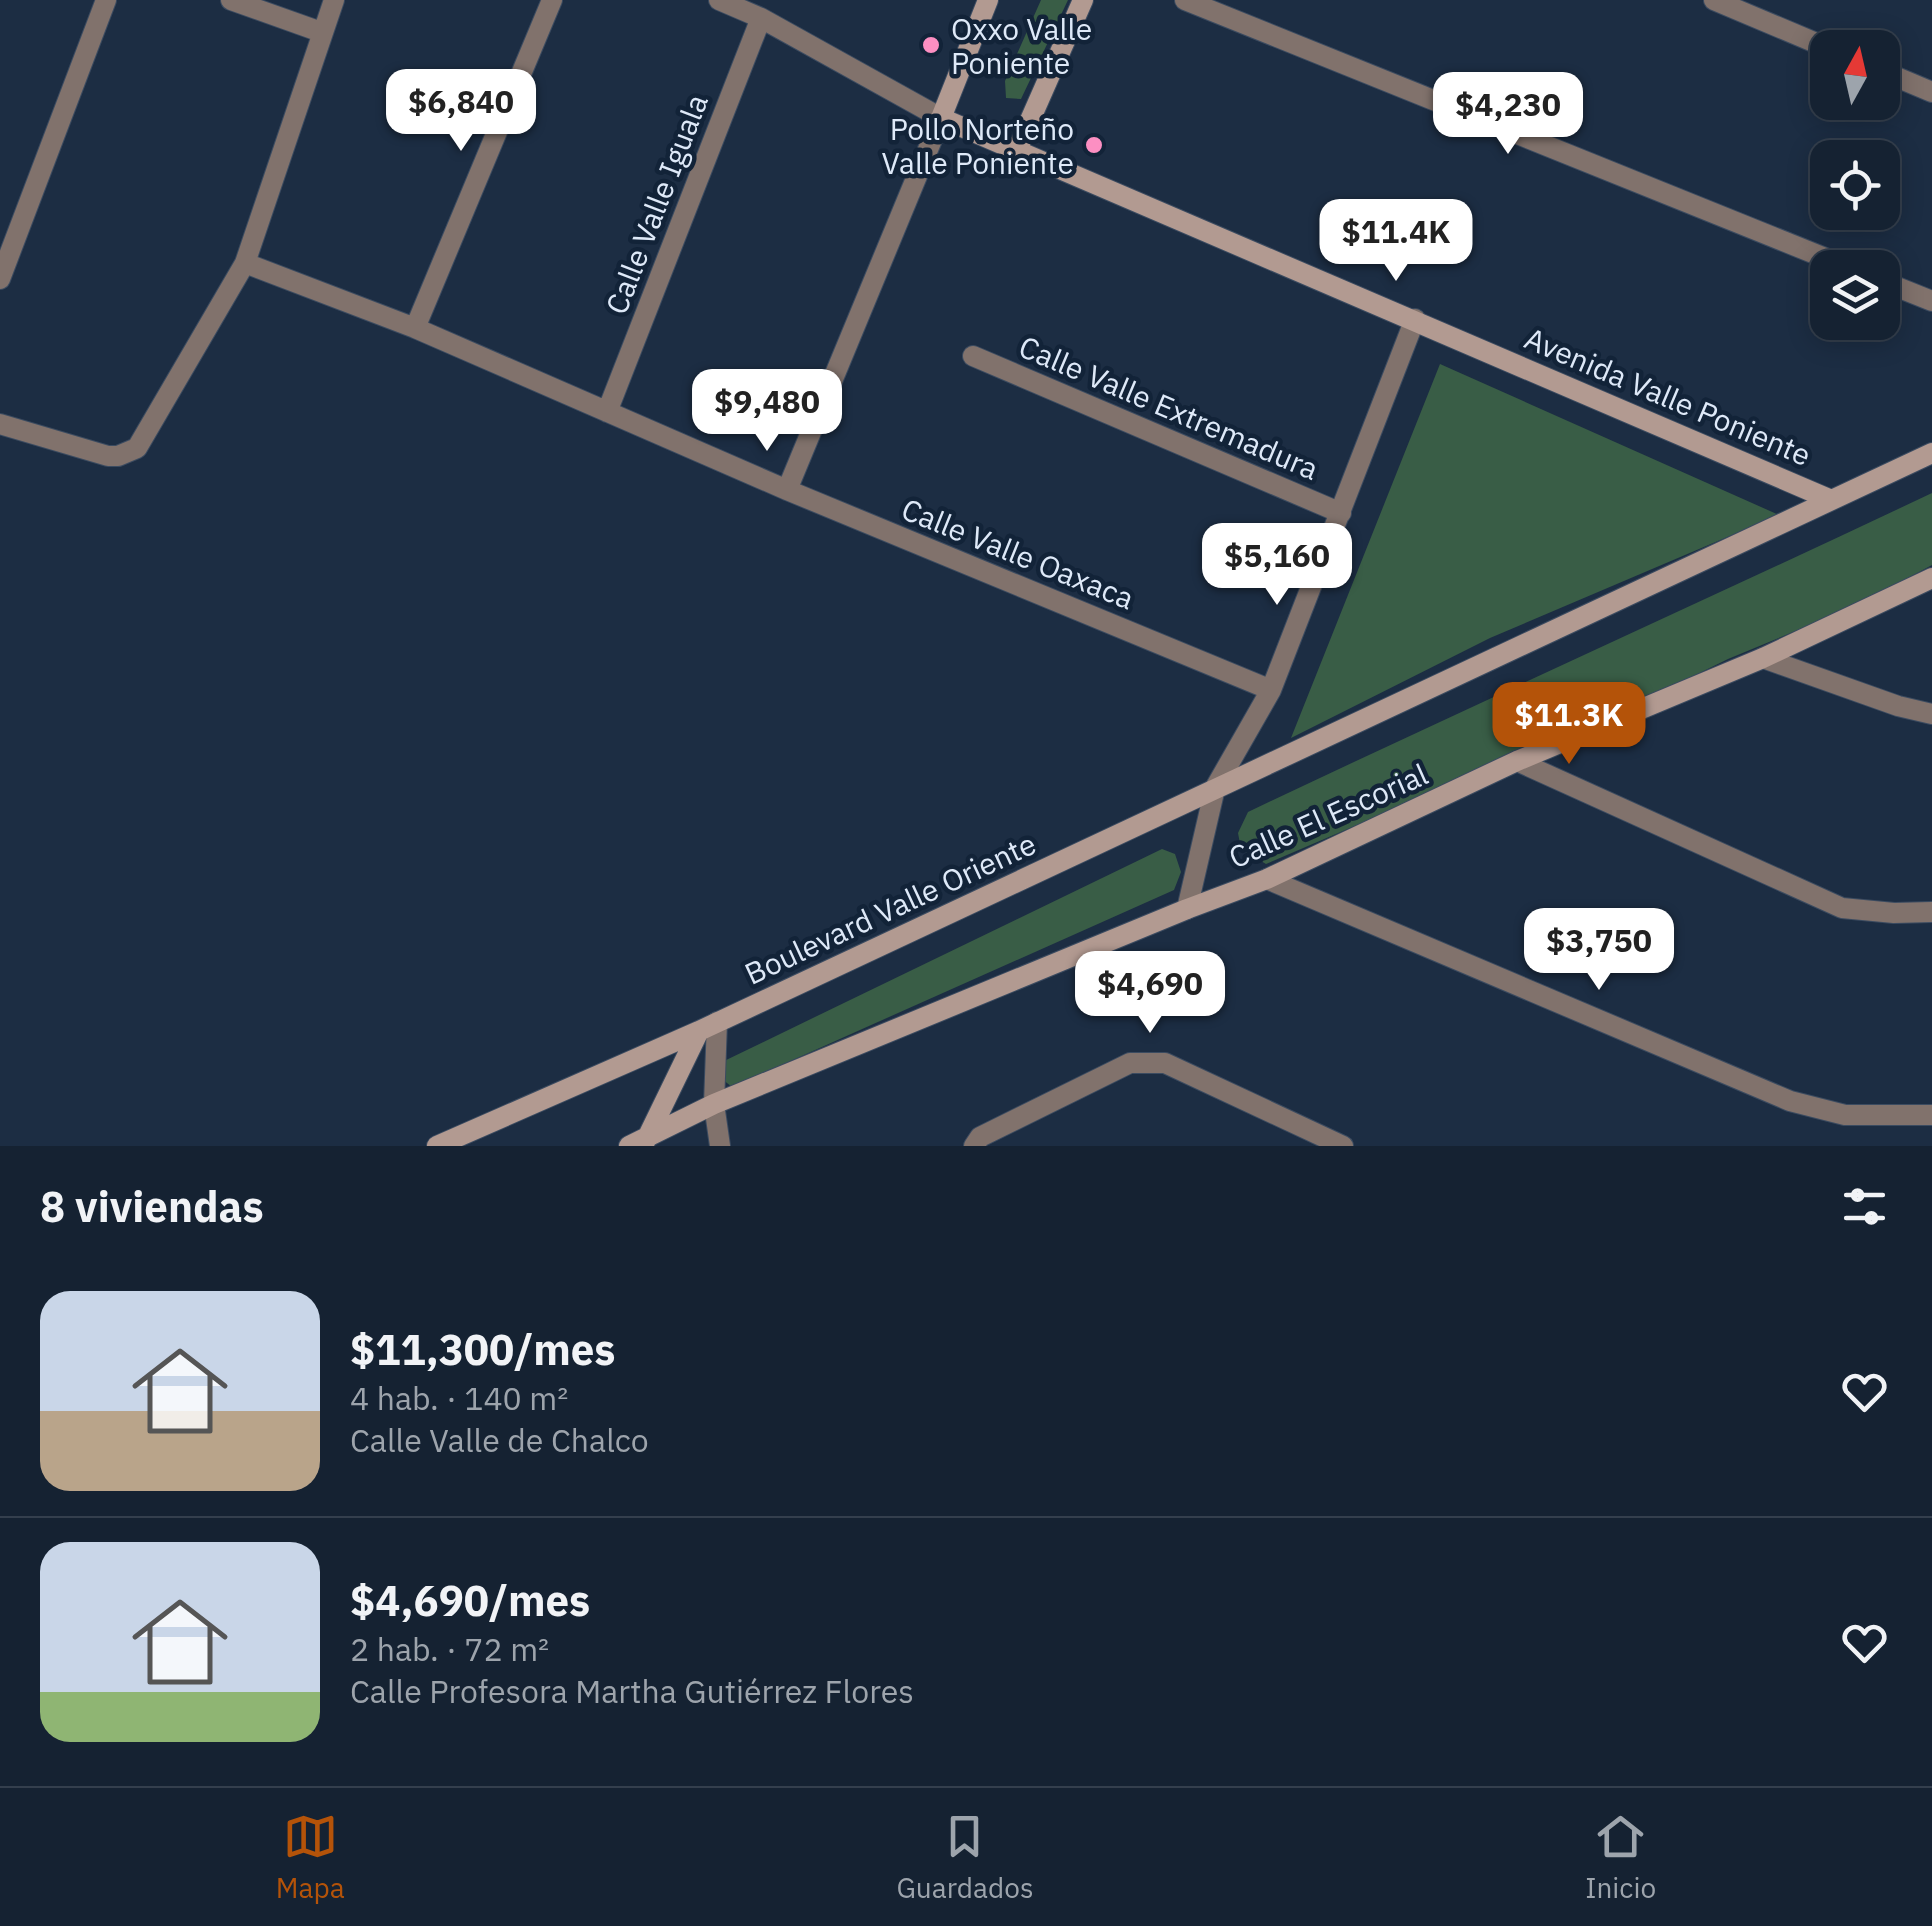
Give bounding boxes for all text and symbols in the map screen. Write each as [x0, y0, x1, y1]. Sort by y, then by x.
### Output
place label: Oxxo Valle Poniente [951, 9, 1092, 82]
north arrow [1810, 30, 1900, 120]
map controls [1810, 30, 1900, 340]
marker: Oxxo Valle Poniente [920, 34, 942, 56]
pin: $6,840 [380, 69, 542, 154]
pin: $4,230 [1427, 72, 1589, 157]
text: $6,840 [408, 80, 514, 122]
text: $4,230 [1455, 83, 1561, 125]
street label: Calle Valle Iguala [596, 89, 716, 319]
place label: Pollo Norteño Valle Poniente [882, 109, 1074, 182]
marker: Pollo Norteño Valle Poniente [1083, 134, 1105, 156]
button: locate [1810, 140, 1900, 230]
pin: $11.4K [1315, 199, 1477, 284]
text: $11.4K [1341, 210, 1451, 252]
button: layers [1810, 250, 1900, 340]
street label: Avenida Valle Poniente [1519, 318, 1817, 474]
street label: Calle Valle Extremadura [1013, 326, 1325, 488]
pin: $9,480 [686, 369, 848, 454]
text: $9,480 [714, 380, 820, 422]
street label: Calle Valle Oaxaca [896, 489, 1140, 617]
pin: $5,160 [1196, 523, 1358, 608]
text: $5,160 [1224, 534, 1330, 576]
pin: $11.3K [1488, 682, 1650, 767]
text: $11.3K [1514, 693, 1624, 735]
street label: Calle El Escorial [1222, 754, 1434, 876]
street label: Boulevard Valle Oriente [738, 823, 1042, 993]
pin: $3,750 [1518, 908, 1680, 993]
text: $3,750 [1546, 919, 1652, 961]
pin: $4,690 [1069, 951, 1231, 1036]
text: $4,690 [1097, 962, 1203, 1004]
text: 8 viviendas [40, 1179, 264, 1234]
icon: filters [1837, 1179, 1892, 1234]
text: $11,300/mes [350, 1322, 615, 1377]
icon: home [120, 1331, 240, 1451]
icon: heart [1837, 1364, 1892, 1419]
text: 4 hab. · 140 m² [350, 1377, 568, 1419]
text: Calle Valle de Chalco [350, 1419, 649, 1461]
text: $4,690/mes [350, 1573, 590, 1628]
icon: home [120, 1582, 240, 1702]
icon: heart [1837, 1615, 1892, 1670]
text: 2 hab. · 72 m² [350, 1628, 549, 1670]
text: Calle Profesora Martha Gutiérrez Flores [350, 1670, 914, 1712]
tab: Mapa [276, 1809, 345, 1906]
tab: Guardados [896, 1809, 1034, 1906]
tab: Inicio [1585, 1809, 1656, 1906]

